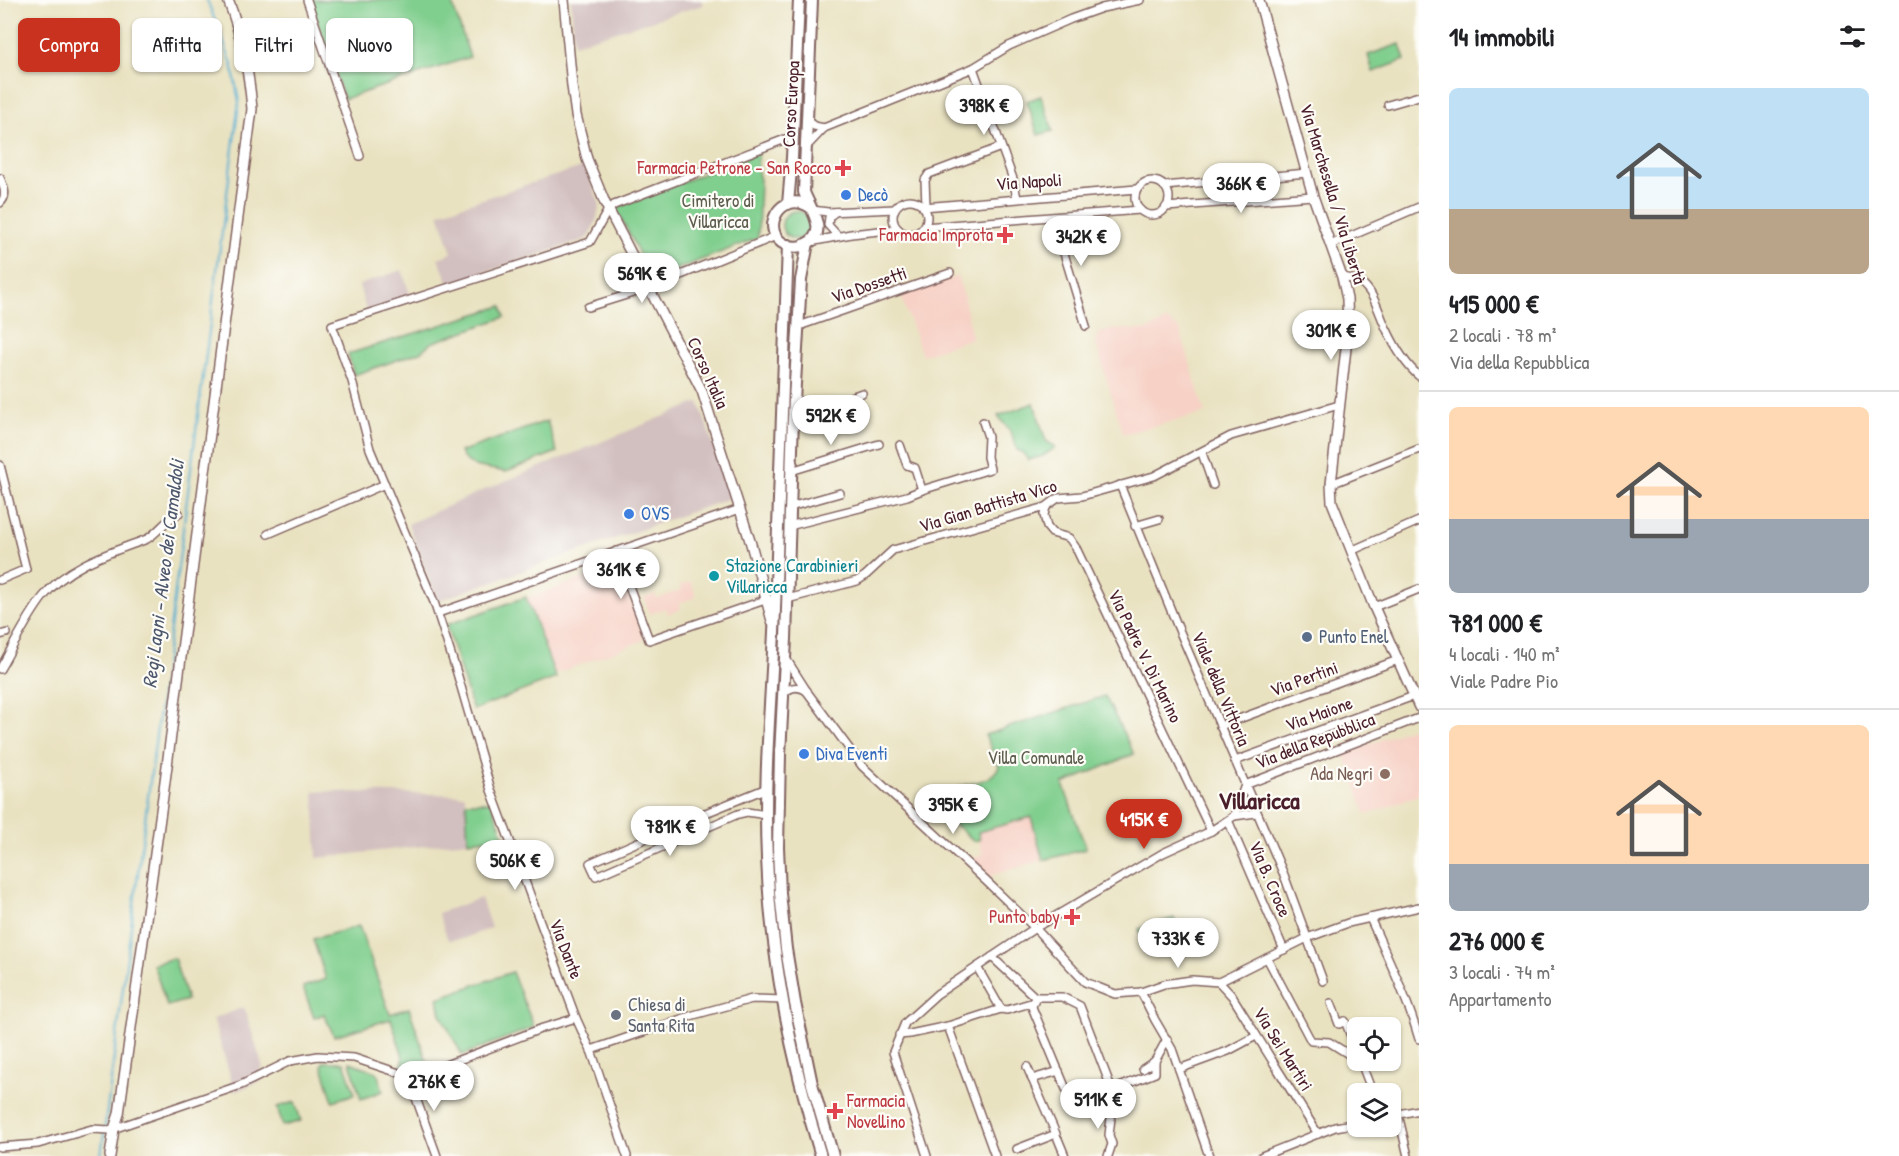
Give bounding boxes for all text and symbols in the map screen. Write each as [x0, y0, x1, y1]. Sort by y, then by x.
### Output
chip: Compra [18, 18, 120, 72]
chip: Affitta [132, 18, 222, 72]
chip: Filtri [234, 18, 314, 72]
chip: Nuovo [326, 18, 413, 72]
text: 14 immobili [1449, 19, 1555, 54]
icon: filters [1836, 20, 1869, 53]
street label: Corso Europa [776, 60, 805, 148]
pin: 398K € [935, 85, 1033, 136]
text: 398K € [959, 91, 1009, 118]
street label: Via Marchesella / Via Libertà [1294, 101, 1373, 287]
icon: home [1605, 127, 1713, 235]
place label: Farmacia Petrone - San Rocco [636, 155, 831, 180]
marker: Farmacia Petrone - San Rocco [836, 161, 850, 175]
pin: 366K € [1192, 163, 1290, 214]
street label: Via Napoli [995, 167, 1063, 196]
text: 366K € [1216, 169, 1266, 196]
place label: Decò [858, 182, 888, 207]
park label: Cimitero di Villaricca [682, 188, 754, 234]
marker: Decò [839, 188, 853, 202]
pin: 342K € [1032, 216, 1130, 267]
place label: Farmacia Improta [878, 222, 993, 247]
text: 342K € [1056, 222, 1106, 249]
marker: Farmacia Improta [998, 228, 1012, 242]
pin: 569K € [593, 253, 691, 304]
text: 569K € [618, 259, 666, 286]
street label: Via Dossetti [828, 260, 910, 309]
text: 415 000 € [1449, 286, 1539, 321]
pin: 301K € [1282, 310, 1380, 361]
text: 301K € [1306, 316, 1356, 343]
text: 2 locali · 78 m² [1449, 321, 1556, 348]
street label: Corso Italia [682, 333, 735, 412]
text: Via della Repubblica [1449, 348, 1589, 375]
pin: 592K € [782, 395, 880, 446]
text: 592K € [806, 401, 856, 428]
icon: home [1605, 446, 1713, 554]
water label: Regi Lagni - Alveo dei Camaldoli [135, 456, 191, 690]
street label: Via Gian Battista Vico [916, 473, 1060, 538]
place label: OVS [641, 501, 669, 526]
marker: OVS [622, 507, 636, 521]
pin: 361K € [572, 549, 670, 600]
place label: Stazione Carabinieri Villaricca [726, 553, 859, 599]
text: 361K € [597, 555, 645, 582]
marker: Stazione Carabinieri Villaricca [707, 569, 721, 583]
street label: Via Padre V. Di Marino [1102, 585, 1189, 727]
text: 781 000 € [1449, 605, 1542, 640]
place label: Punto Enel [1319, 624, 1389, 649]
street label: Viale della Vittoria [1186, 628, 1257, 750]
marker: Punto Enel [1300, 630, 1314, 644]
text: 4 locali · 140 m² [1449, 640, 1560, 667]
street label: Via Pertini [1266, 655, 1341, 702]
text: Viale Padre Pio [1449, 667, 1558, 694]
street label: Via Maione [1282, 690, 1356, 737]
street label: Via della Repubblica [1251, 706, 1378, 775]
place label: Diva Eventi [816, 741, 888, 766]
park label: Villa Comunale [988, 745, 1084, 770]
marker: Diva Eventi [797, 747, 811, 761]
place label: Ada Negri [1310, 761, 1373, 786]
icon: home [1605, 764, 1713, 872]
marker: Ada Negri [1378, 767, 1392, 781]
pin: 395K € [904, 784, 1002, 835]
district label: Villaricca [1218, 784, 1300, 816]
text: 395K € [928, 790, 978, 817]
pin: 415K € [1095, 799, 1193, 850]
text: 415K € [1120, 805, 1168, 832]
pin: 781K € [621, 806, 719, 857]
text: 781K € [645, 812, 695, 839]
street label: Via B. Croce [1243, 837, 1298, 921]
pin: 506K € [466, 840, 564, 891]
text: 506K € [490, 846, 540, 873]
place label: Punto baby [989, 904, 1060, 929]
marker: Punto baby [1065, 910, 1079, 924]
street label: Via Dante [544, 915, 589, 982]
pin: 733K € [1129, 918, 1227, 969]
text: 276 000 € [1449, 923, 1544, 958]
text: 733K € [1152, 924, 1204, 951]
text: 3 locali · 74 m² [1449, 958, 1555, 985]
text: Appartamento [1449, 985, 1552, 1012]
place label: Chiesa di Santa Rita [628, 992, 694, 1038]
street label: Via Sei Martiri [1248, 1002, 1319, 1096]
marker: Chiesa di Santa Rita [609, 1008, 623, 1022]
map controls [1347, 1017, 1401, 1137]
button: locate [1347, 1017, 1401, 1071]
pin: 276K € [385, 1061, 483, 1112]
text: 276K € [408, 1067, 460, 1094]
pin: 511K € [1049, 1079, 1147, 1130]
button: layers [1347, 1083, 1401, 1137]
text: 511K € [1074, 1085, 1122, 1112]
place label: Farmacia Novellino [846, 1088, 905, 1134]
marker: Farmacia Novellino [828, 1104, 842, 1118]

